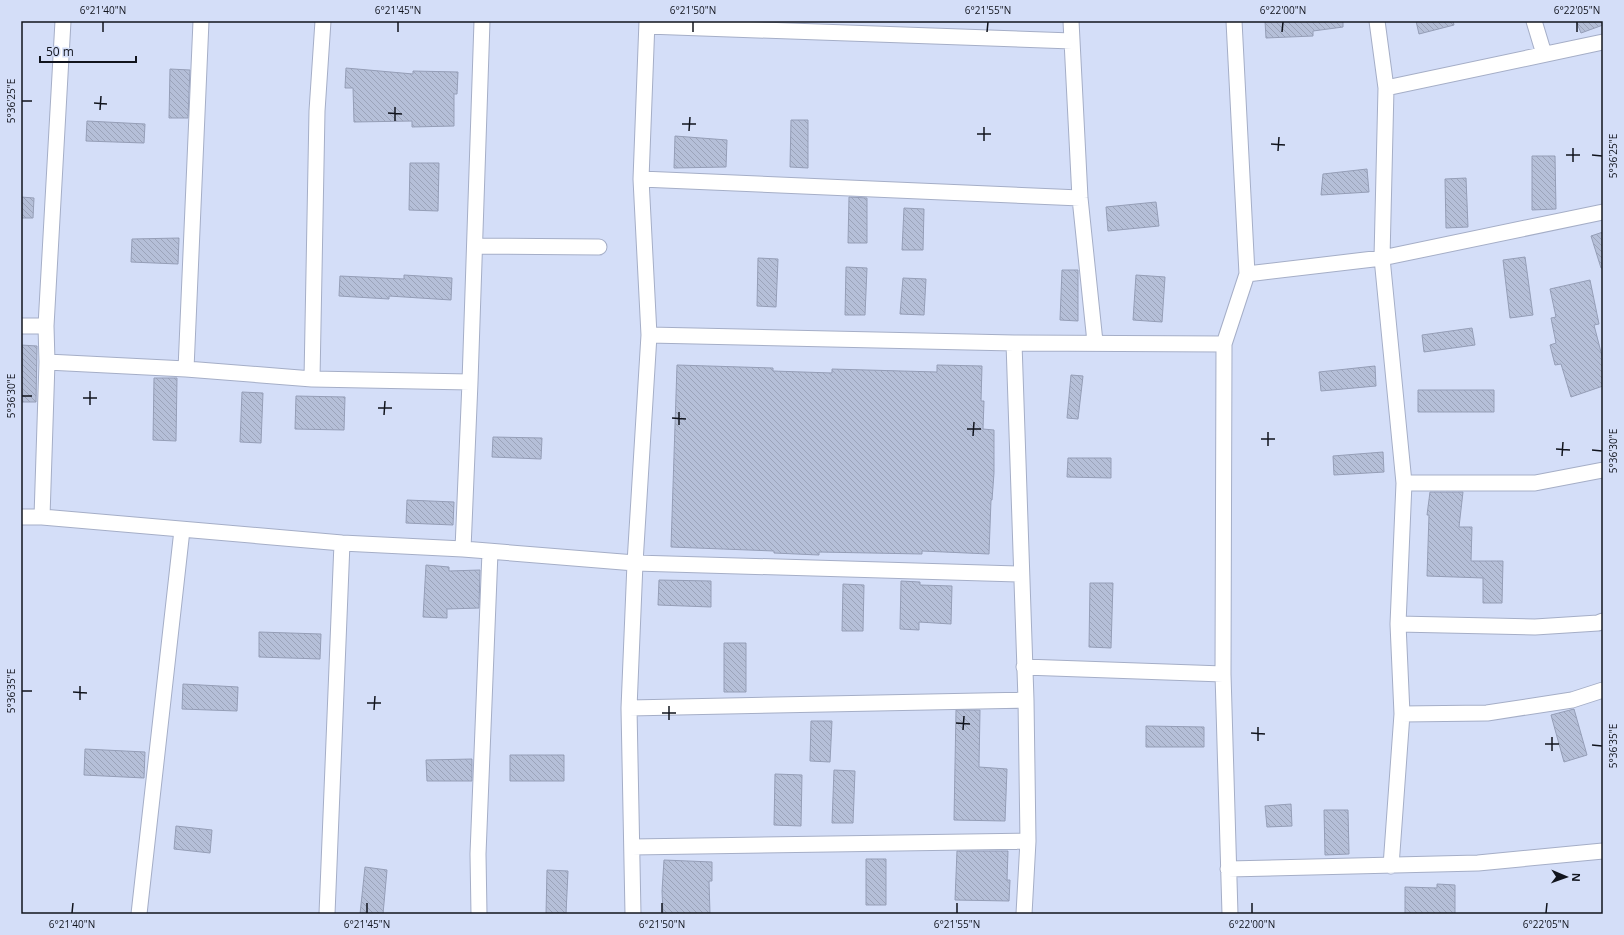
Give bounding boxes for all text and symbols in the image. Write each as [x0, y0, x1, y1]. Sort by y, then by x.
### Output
text: 6°21'40"N [80, 3, 126, 17]
text: 6°21'45"N [375, 3, 421, 17]
text: 6°21'50"N [670, 3, 716, 17]
text: 6°21'55"N [965, 3, 1011, 17]
text: 6°22'00"N [1260, 3, 1306, 17]
text: 6°22'05"N [1554, 3, 1600, 17]
scale bar [40, 38, 136, 64]
text: 50 m [46, 43, 74, 60]
text: 5°36'25"E [4, 79, 18, 123]
text: 5°36'25"E [1606, 134, 1620, 178]
text: 5°36'30"E [4, 374, 18, 418]
text: 5°36'30"E [1606, 429, 1620, 473]
text: 5°36'35"E [4, 669, 18, 713]
text: 5°36'35"E [1606, 724, 1620, 768]
north arrow [1546, 857, 1586, 897]
text: N [1569, 873, 1584, 882]
text: 6°21'40"N [49, 917, 95, 931]
text: 6°21'45"N [344, 917, 390, 931]
text: 6°21'50"N [639, 917, 685, 931]
text: 6°21'55"N [934, 917, 980, 931]
text: 6°22'00"N [1229, 917, 1275, 931]
text: 6°22'05"N [1523, 917, 1569, 931]

